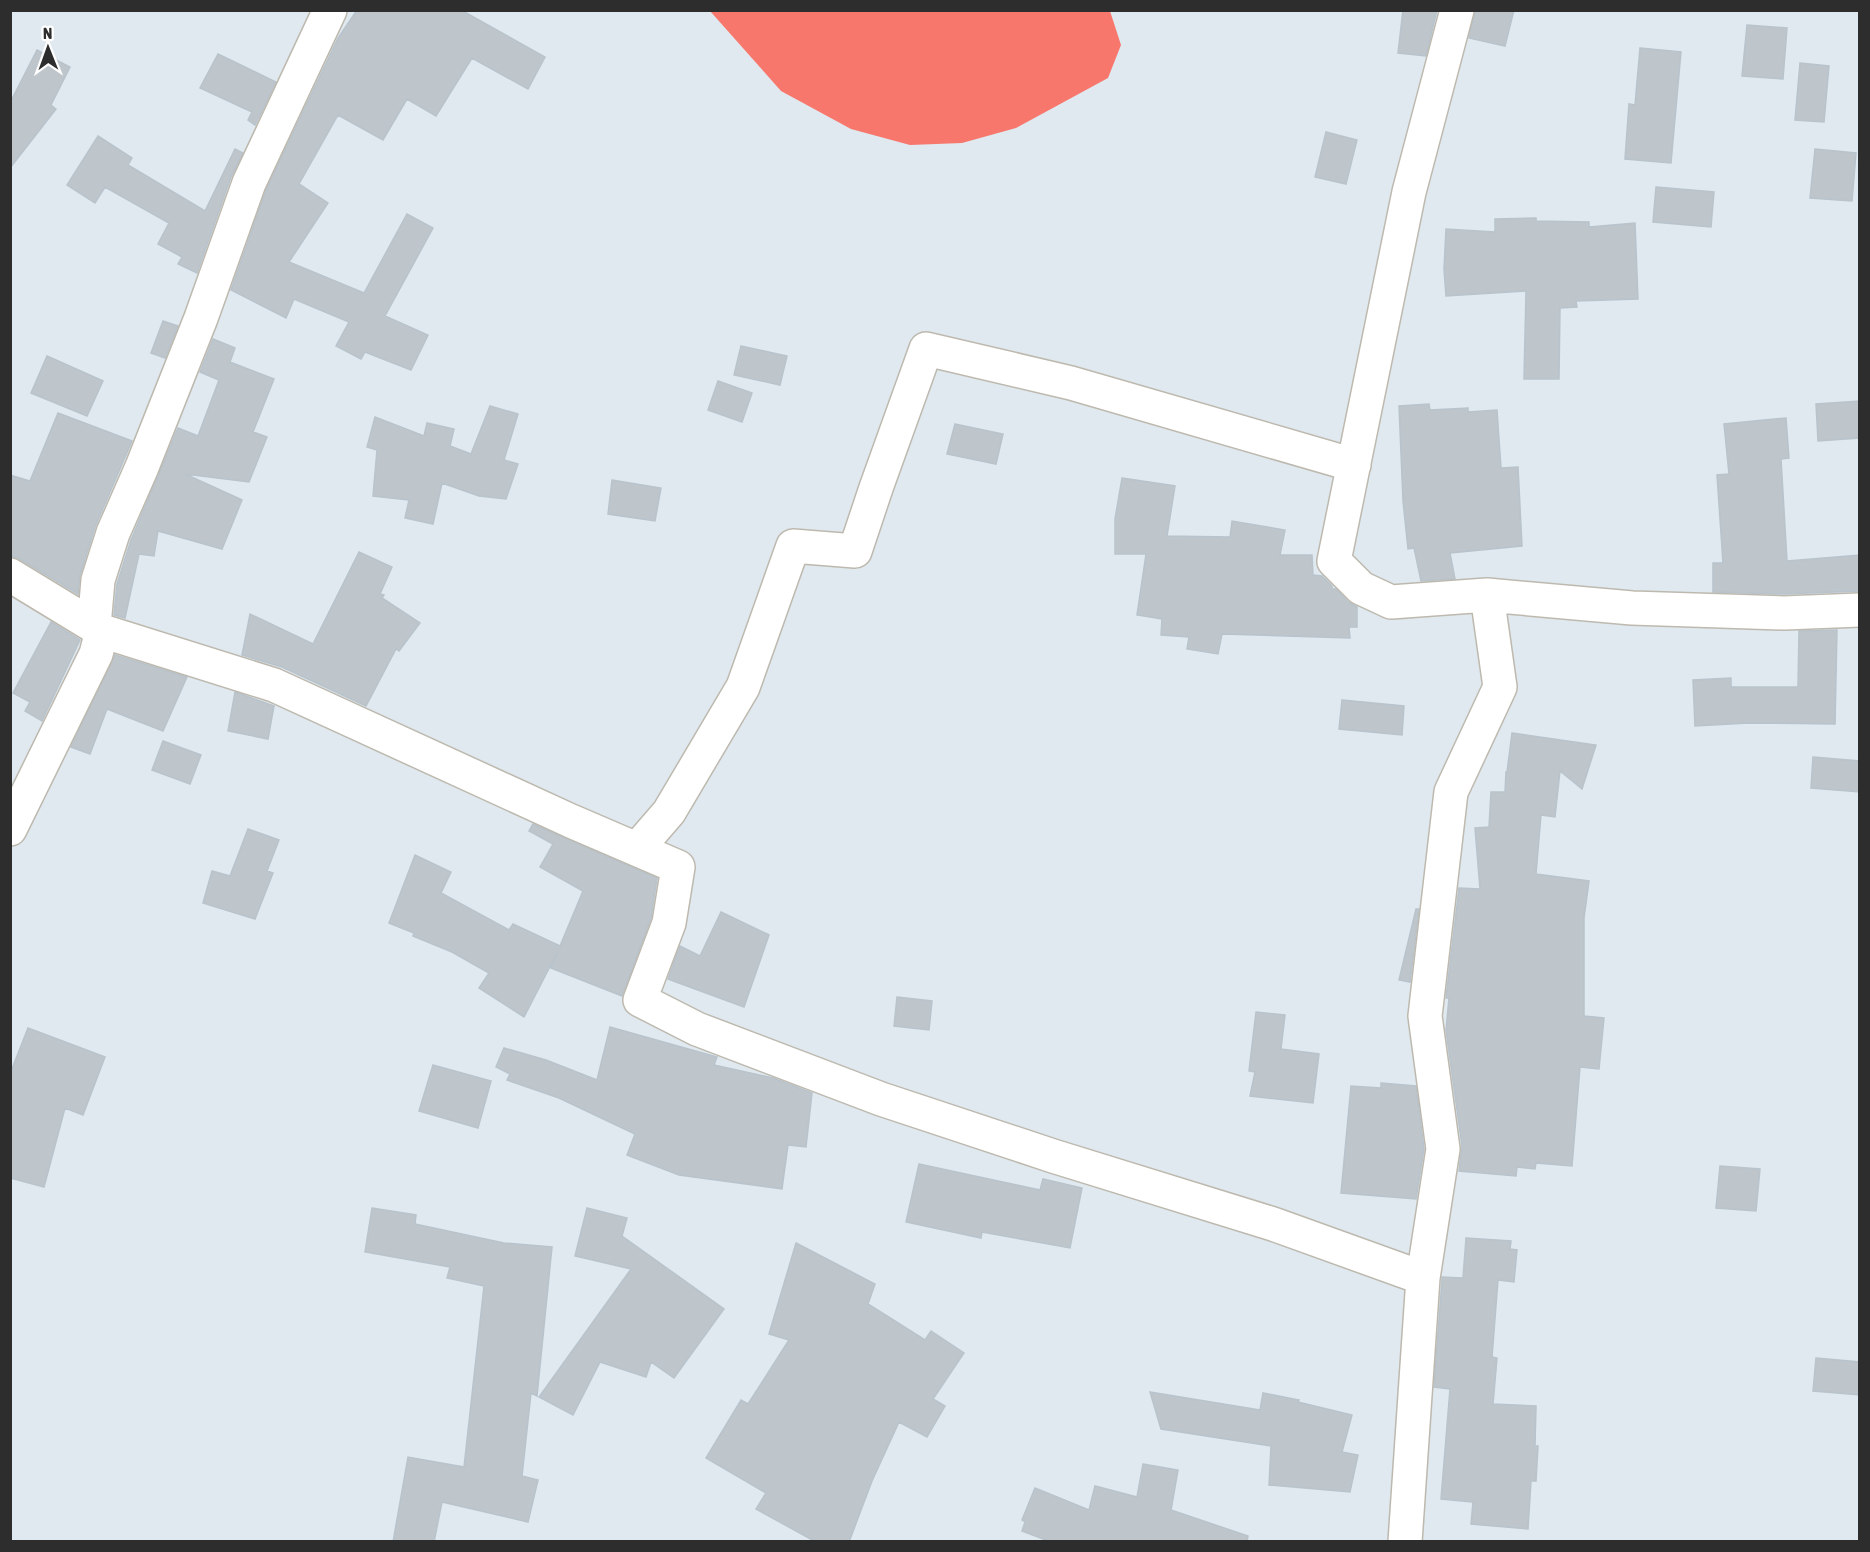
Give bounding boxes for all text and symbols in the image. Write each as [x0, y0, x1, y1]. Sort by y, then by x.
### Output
north arrow [18, 18, 78, 78]
text: N [43, 24, 53, 42]

